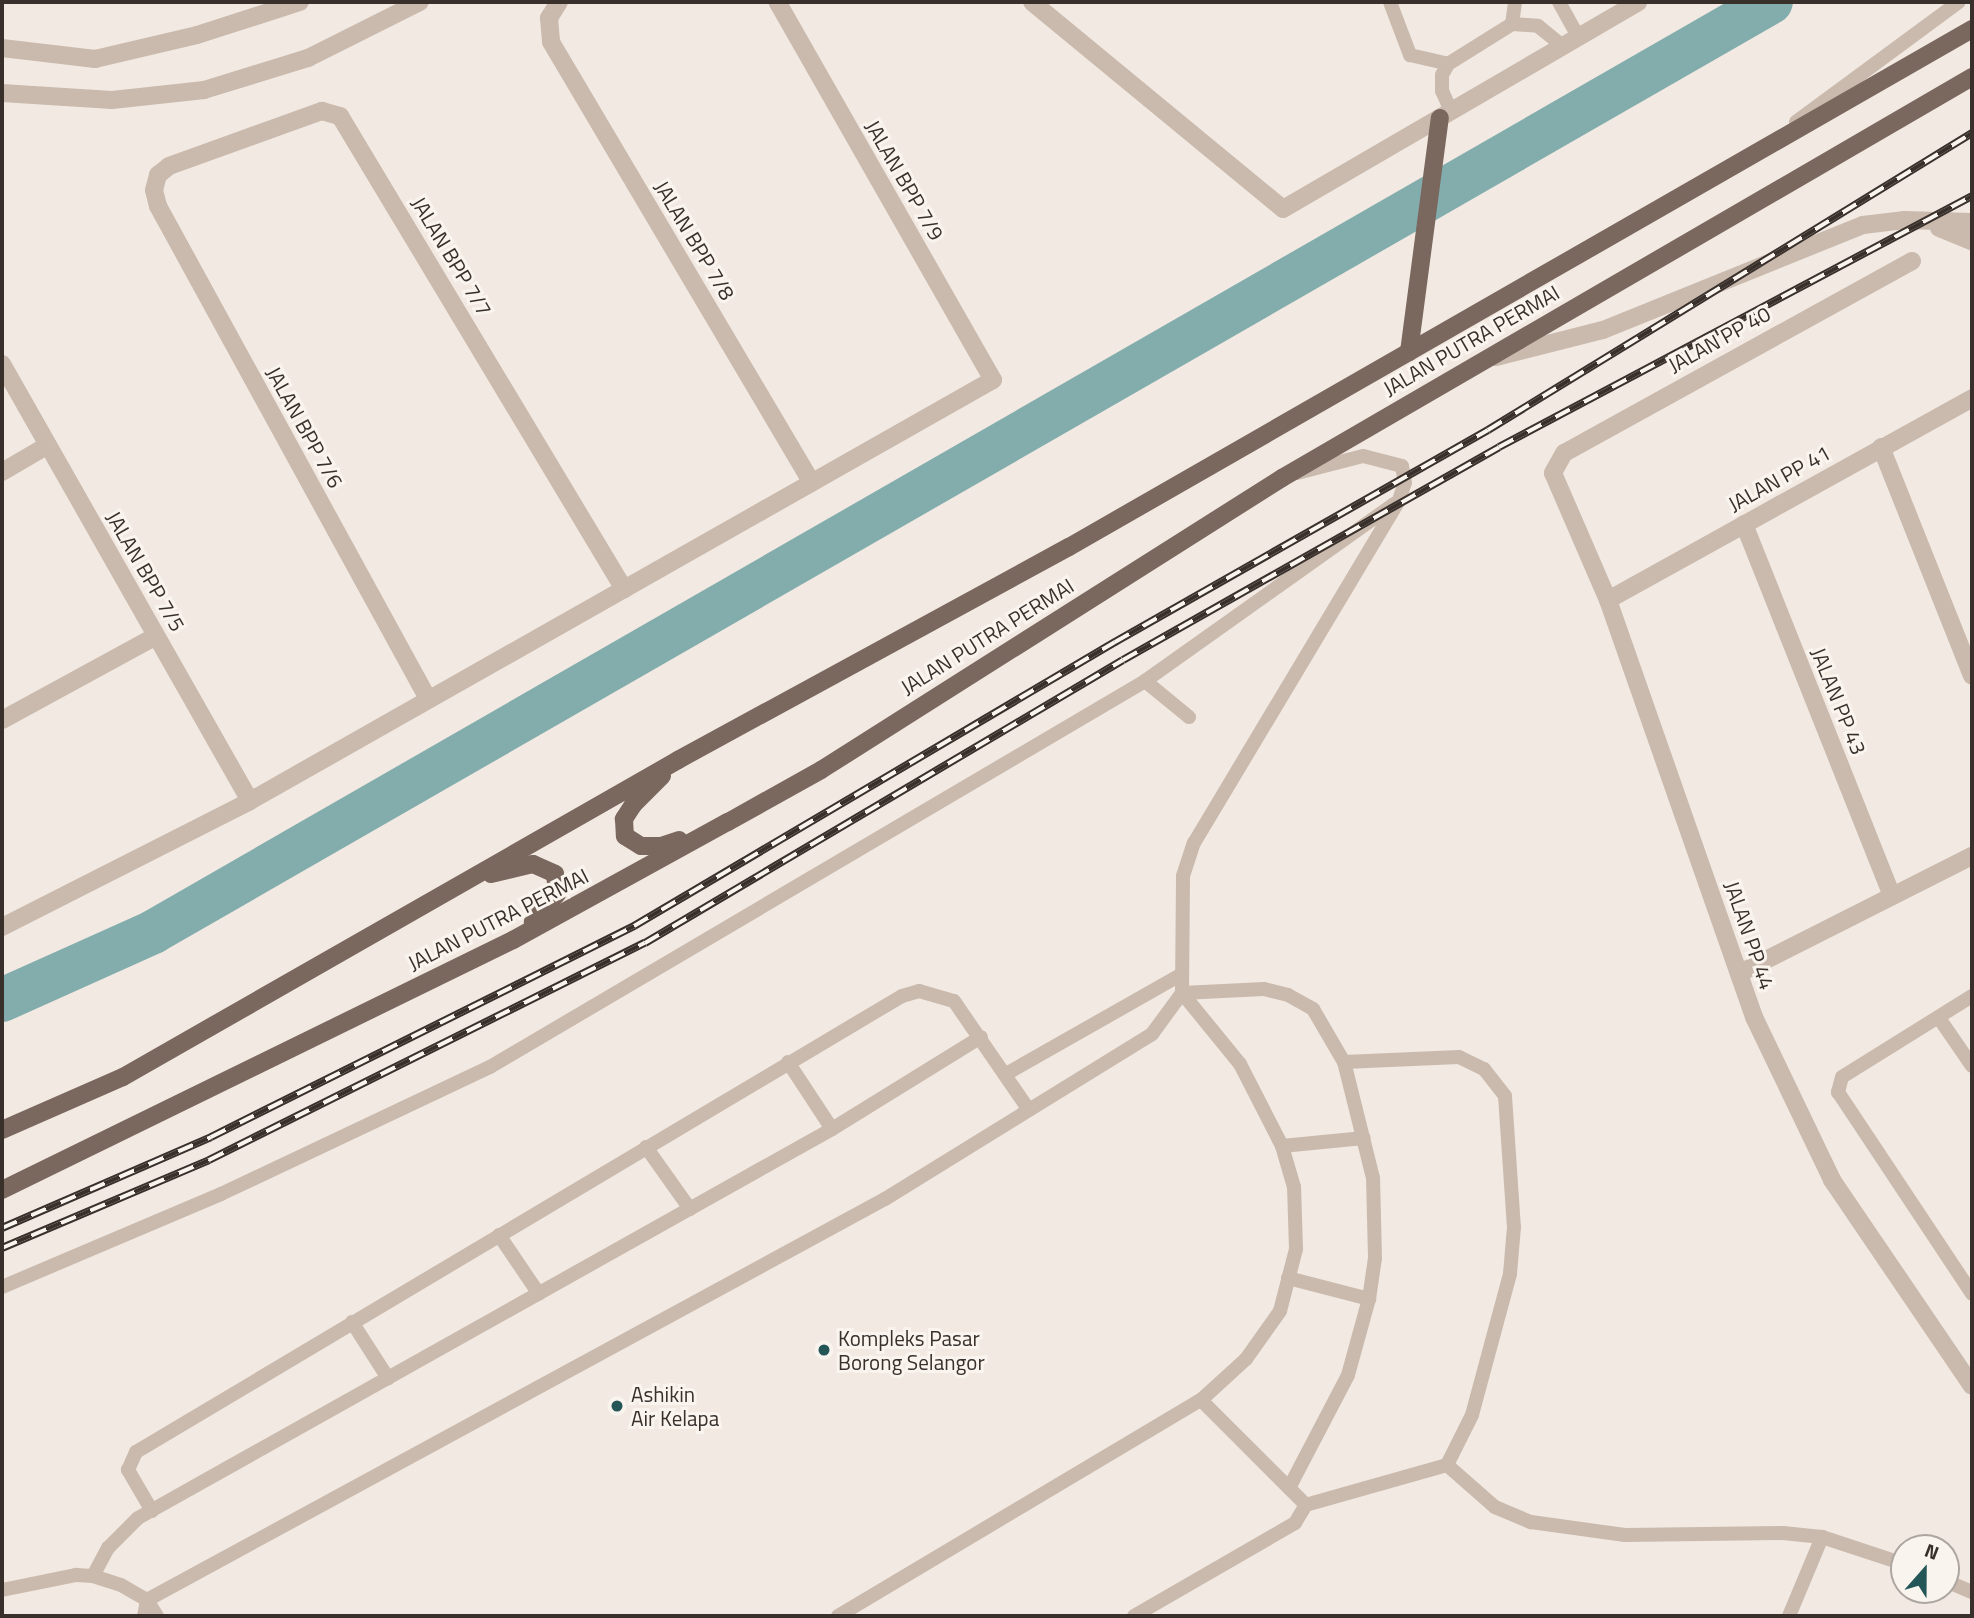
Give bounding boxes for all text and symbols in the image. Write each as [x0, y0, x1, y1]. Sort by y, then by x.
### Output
street label: JALAN BPP 7/9 [860, 115, 950, 245]
street label: JALAN BPP 7/8 [650, 176, 740, 304]
street label: JALAN BPP 7/7 [407, 192, 497, 320]
street label: JALAN PUTRA PERMAI [1378, 279, 1564, 401]
street label: JALAN PP 40 [1663, 301, 1775, 377]
street label: JALAN BPP 7/6 [261, 362, 349, 492]
street label: JALAN PP 41 [1723, 440, 1835, 516]
street label: JALAN BPP 7/5 [101, 506, 191, 636]
street label: JALAN PUTRA PERMAI [896, 573, 1078, 699]
street label: JALAN PP 43 [1806, 644, 1872, 758]
street label: JALAN PUTRA PERMAI [404, 863, 592, 975]
street label: JALAN PP 44 [1720, 877, 1780, 993]
place label: Kompleks Pasar Borong Selangor [838, 1325, 985, 1375]
marker: Kompleks Pasar Borong Selangor [816, 1342, 832, 1358]
place label: Ashikin Air Kelapa [631, 1381, 719, 1431]
marker: Ashikin Air Kelapa [609, 1398, 625, 1414]
north arrow [1890, 1534, 1960, 1604]
text: N [1921, 1535, 1943, 1567]

